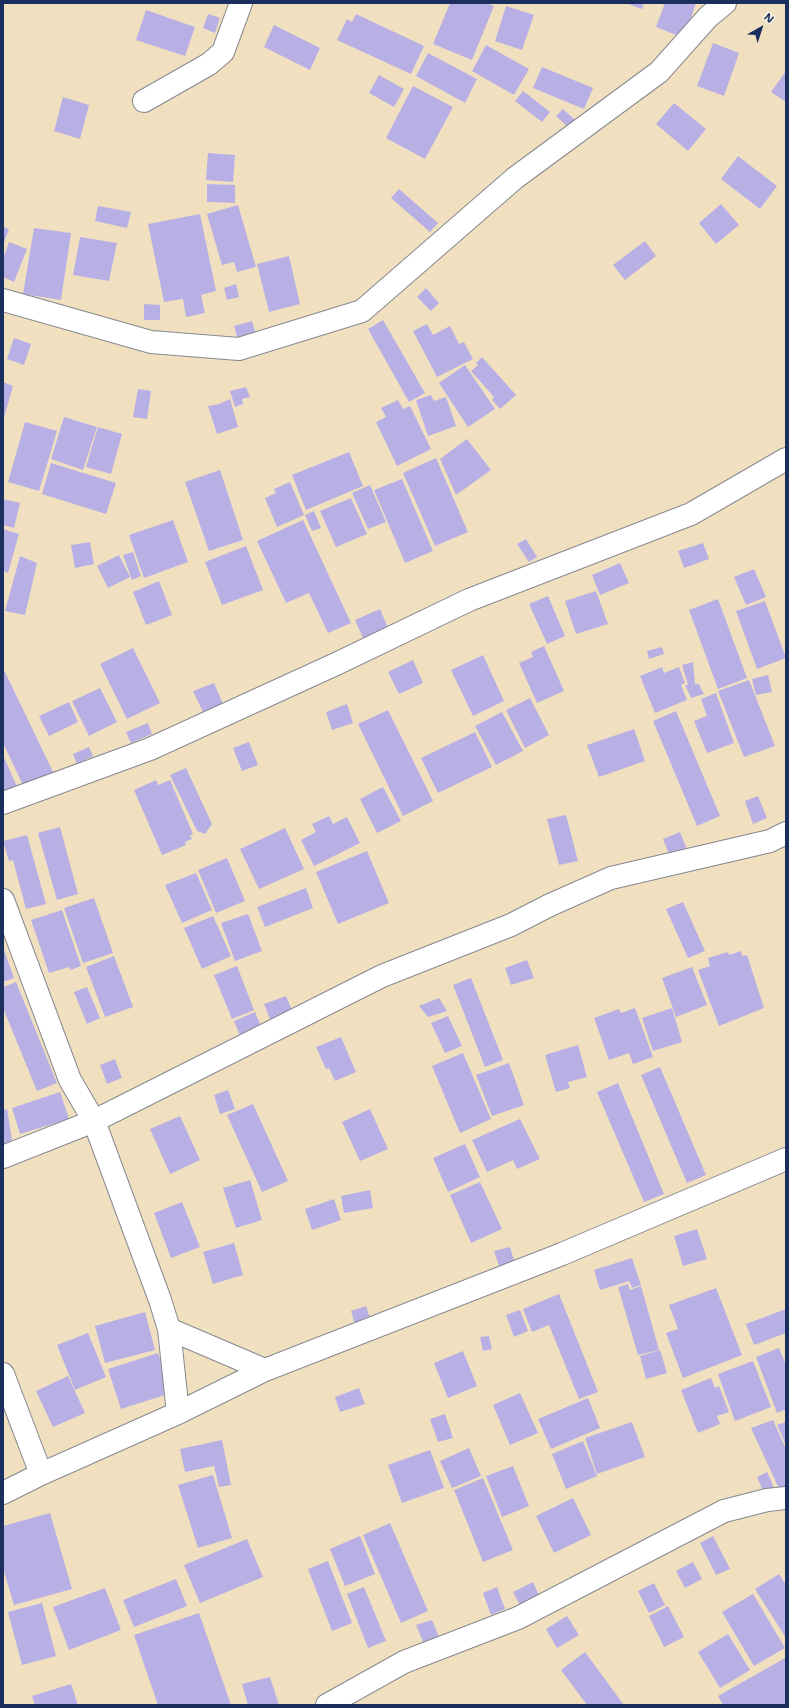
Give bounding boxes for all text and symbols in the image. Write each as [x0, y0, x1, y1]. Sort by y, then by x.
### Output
north arrow [741, 8, 781, 48]
text: N [761, 10, 777, 27]

